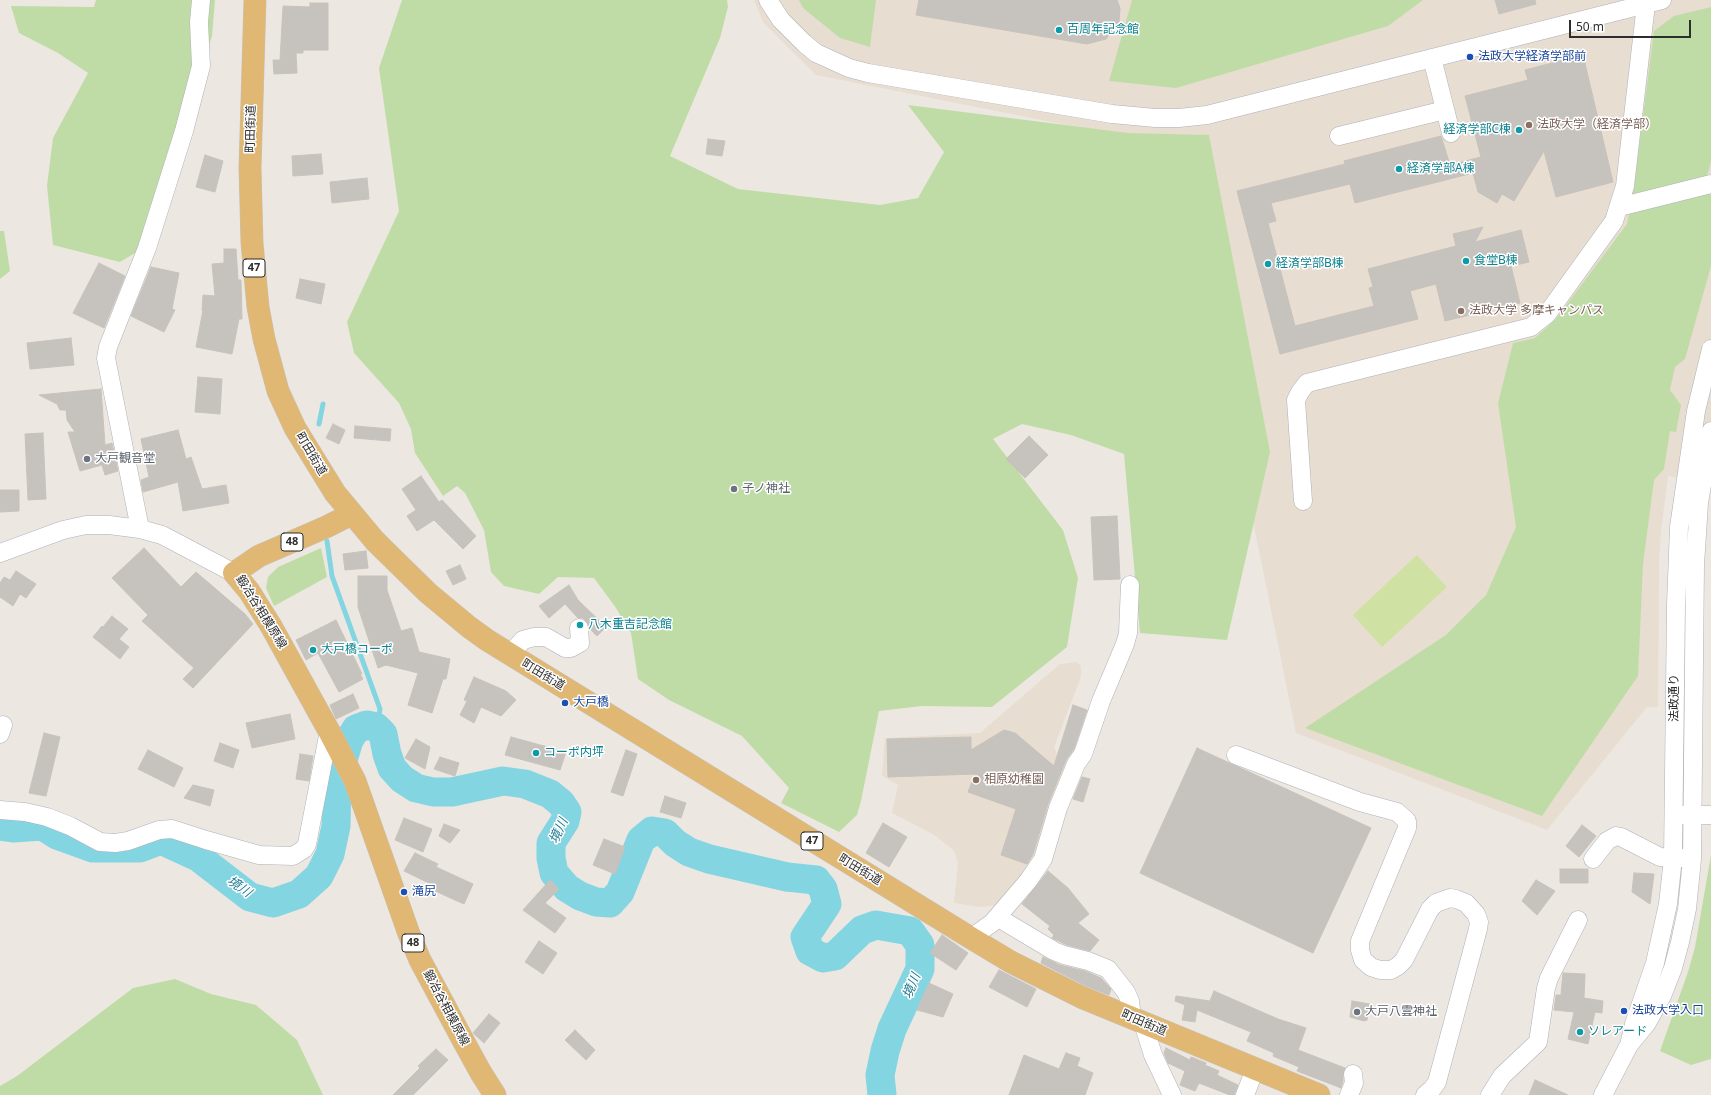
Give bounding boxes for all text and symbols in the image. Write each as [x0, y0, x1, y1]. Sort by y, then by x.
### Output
scale bar [1571, 12, 1693, 38]
text: 50 m [1576, 18, 1604, 35]
place label: 百周年記念館 [1067, 23, 1139, 37]
marker: 百周年記念館 [1054, 25, 1064, 35]
place label: 法政大学経済学部前 [1478, 50, 1586, 64]
marker: 法政大学経済学部前 [1465, 52, 1475, 62]
street label: 町田街道 [243, 105, 259, 153]
place label: 法政大学（経済学部） [1537, 118, 1657, 132]
marker: 法政大学（経済学部） [1524, 120, 1534, 130]
place label: 経済学部C棟 [1443, 123, 1511, 137]
marker: 経済学部C棟 [1514, 125, 1524, 135]
place label: 経済学部A棟 [1407, 162, 1475, 176]
marker: 経済学部A棟 [1394, 164, 1404, 174]
place label: 食堂B棟 [1474, 254, 1518, 268]
marker: 食堂B棟 [1461, 256, 1471, 266]
place label: 経済学部B棟 [1276, 257, 1344, 271]
road number: 47 [243, 259, 265, 277]
marker: 経済学部B棟 [1263, 259, 1273, 269]
place label: 法政大学 多摩キャンパス [1469, 304, 1604, 318]
marker: 法政大学 多摩キャンパス [1456, 306, 1466, 316]
street label: 町田街道 [292, 430, 330, 478]
place label: 大戸観音堂 [95, 452, 155, 466]
marker: 大戸観音堂 [82, 454, 92, 464]
place label: 子ノ神社 [742, 482, 790, 496]
marker: 子ノ神社 [729, 484, 739, 494]
road number: 48 [281, 533, 303, 551]
street label: 鍛冶谷相模原線 [233, 573, 289, 651]
place label: 八木重吉記念館 [588, 618, 672, 632]
marker: 八木重吉記念館 [575, 620, 585, 630]
place label: 大戸橋コーポ [321, 643, 393, 657]
marker: 大戸橋コーポ [308, 645, 318, 655]
street label: 町田街道 [519, 656, 567, 694]
street label: 法政通り [1668, 674, 1682, 722]
place label: 大戸橋 [573, 696, 609, 710]
marker: 大戸橋 [560, 698, 570, 708]
place label: コーポ内坪 [544, 746, 604, 760]
marker: コーポ内坪 [531, 748, 541, 758]
place label: 相原幼稚園 [984, 773, 1044, 787]
marker: 相原幼稚園 [971, 775, 981, 785]
water label: 境川 [547, 816, 571, 846]
road number: 47 [801, 832, 823, 850]
street label: 町田街道 [836, 851, 884, 889]
water label: 境川 [224, 873, 254, 901]
place label: 滝尻 [412, 885, 436, 899]
marker: 滝尻 [399, 887, 409, 897]
road number: 48 [402, 934, 424, 952]
street label: 鍛冶谷相模原線 [420, 968, 472, 1048]
water label: 境川 [900, 971, 924, 1001]
place label: 法政大学入口 [1632, 1004, 1704, 1018]
place label: 大戸八雲神社 [1365, 1005, 1437, 1019]
marker: 法政大学入口 [1619, 1006, 1629, 1016]
street label: 町田街道 [1119, 1007, 1169, 1039]
marker: 大戸八雲神社 [1352, 1007, 1362, 1017]
place label: ソレアード [1588, 1025, 1647, 1039]
marker: ソレアード [1575, 1027, 1585, 1037]

